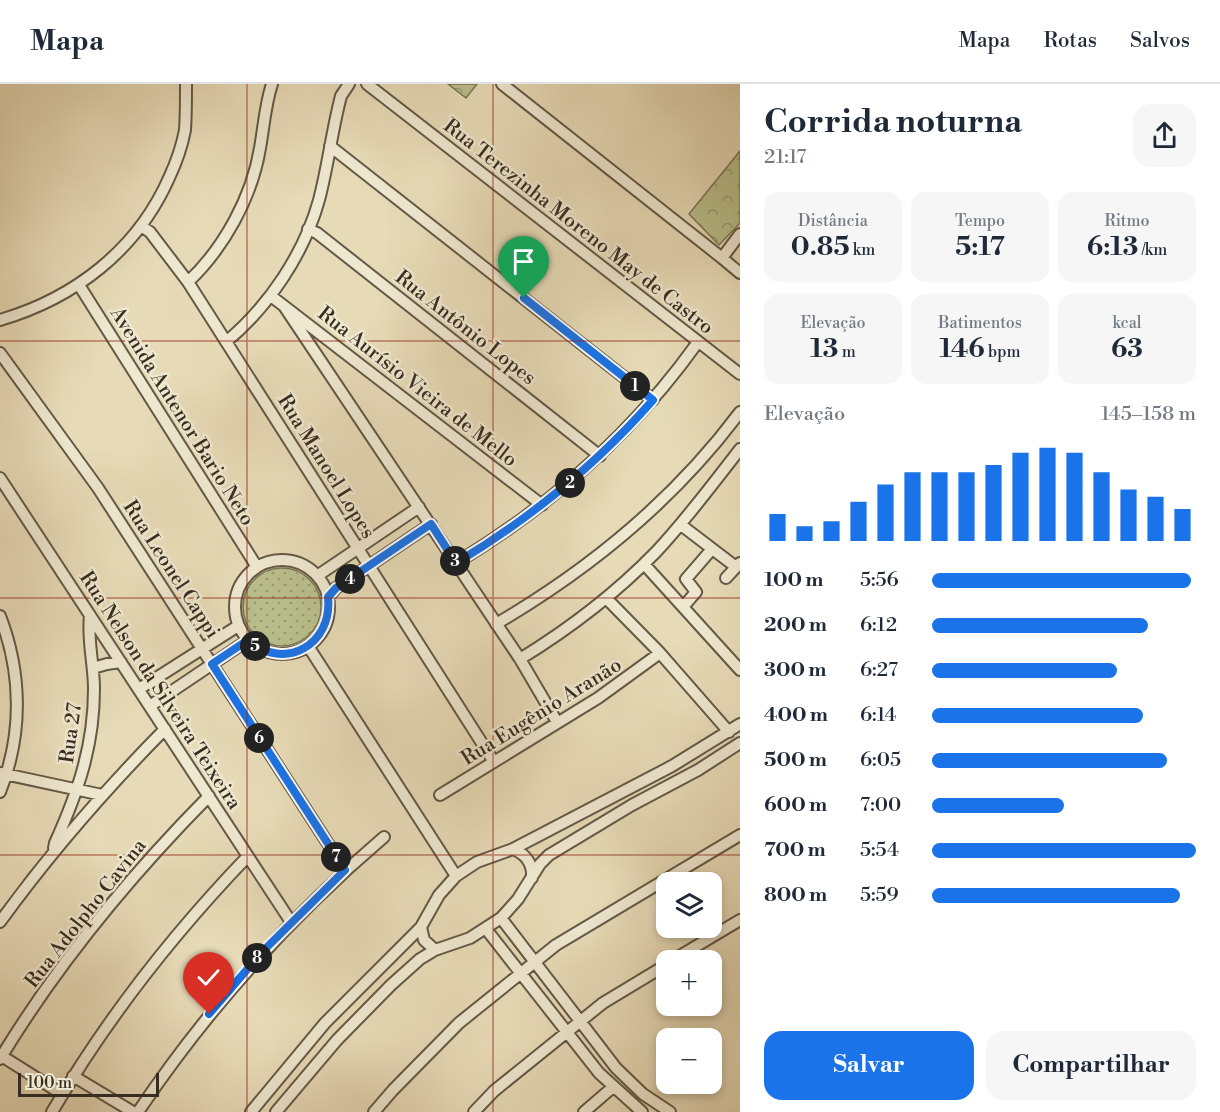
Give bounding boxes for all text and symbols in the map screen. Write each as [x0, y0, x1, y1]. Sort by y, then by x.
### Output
text: Mapa [30, 24, 104, 59]
text: Mapa [958, 28, 1010, 54]
text: Rotas [1043, 28, 1097, 54]
text: Salvos [1130, 28, 1190, 54]
text: Corrida noturna [764, 102, 1022, 143]
button: share [1133, 104, 1196, 167]
street label: Rua Terezinha Moreno May de Castro [438, 114, 718, 340]
text: 21:17 [764, 145, 806, 170]
text: Distância [798, 211, 868, 231]
text: Tempo [955, 211, 1005, 231]
text: Ritmo [1105, 211, 1149, 231]
text: 0.85 [791, 231, 850, 263]
text: 5:17 [955, 231, 1005, 263]
text: 6:13 [1087, 231, 1138, 263]
pin [498, 236, 549, 298]
text: km [850, 240, 875, 260]
text: /km [1138, 240, 1167, 260]
icon: arrive [507, 245, 540, 278]
street label: Rua Antônio Lopes [390, 265, 541, 391]
street label: Rua Aurísio Vieira de Mello [312, 301, 522, 473]
street label: Avenida Antenor Bario Neto [104, 302, 259, 531]
text: Elevação [801, 313, 865, 333]
text: Batimentos [938, 313, 1022, 333]
text: kcal [1112, 313, 1142, 333]
text: 13 [810, 333, 838, 365]
text: 146 [940, 333, 985, 365]
text: 63 [1111, 333, 1143, 365]
text: m [838, 342, 856, 362]
text: bpm [985, 342, 1020, 362]
pin: 1 [620, 371, 650, 401]
text: 1 [631, 376, 639, 396]
street label: Rua Manoel Lopes [271, 390, 380, 544]
text: Elevação [764, 402, 845, 427]
text: 145–158 m [1101, 402, 1196, 427]
pin: 2 [555, 468, 585, 498]
text: 2 [565, 473, 575, 493]
street label: Rua Leonel Cappi [117, 496, 225, 644]
pin: 3 [440, 546, 470, 576]
text: 3 [450, 551, 460, 571]
pin: 4 [335, 564, 365, 594]
street label: Rua Nelson da Silveira Teixeira [73, 567, 247, 815]
text: 100 m [764, 568, 823, 593]
text: 5:56 [860, 568, 899, 593]
text: 4 [345, 569, 355, 589]
text: 200 m [764, 613, 827, 638]
text: 6:12 [860, 613, 897, 638]
pin: 5 [240, 631, 270, 661]
text: 5 [250, 636, 260, 656]
street label: Rua Eugênio Aranão [457, 653, 627, 772]
text: 300 m [764, 658, 827, 683]
text: 6:27 [860, 658, 898, 683]
street label: Rua 27 [55, 701, 88, 765]
text: 400 m [764, 703, 828, 728]
text: 6:14 [860, 703, 896, 728]
pin: 6 [244, 723, 274, 753]
text: 6 [254, 728, 264, 748]
text: 500 m [764, 748, 827, 773]
text: 6:05 [860, 748, 901, 773]
text: 600 m [764, 793, 827, 818]
text: 7:00 [860, 793, 901, 818]
street label: Rua Adolpho Cavina [20, 834, 153, 994]
text: 700 m [764, 838, 826, 863]
text: 5:54 [860, 838, 899, 863]
pin: 7 [321, 842, 351, 872]
text: 7 [331, 847, 341, 867]
map controls [656, 872, 722, 1094]
button: layers [656, 872, 722, 938]
text: 800 m [764, 883, 827, 908]
text: 5:59 [860, 883, 899, 908]
pin: 8 [242, 943, 272, 973]
text: 8 [252, 948, 262, 968]
button: + [656, 950, 722, 1016]
pin [183, 952, 234, 1014]
icon: check [192, 961, 225, 994]
button: − [656, 1028, 722, 1094]
button: Salvar [764, 1031, 974, 1100]
button: Compartilhar [986, 1031, 1196, 1100]
scale bar [18, 1070, 159, 1098]
text: 100 m [27, 1073, 72, 1093]

